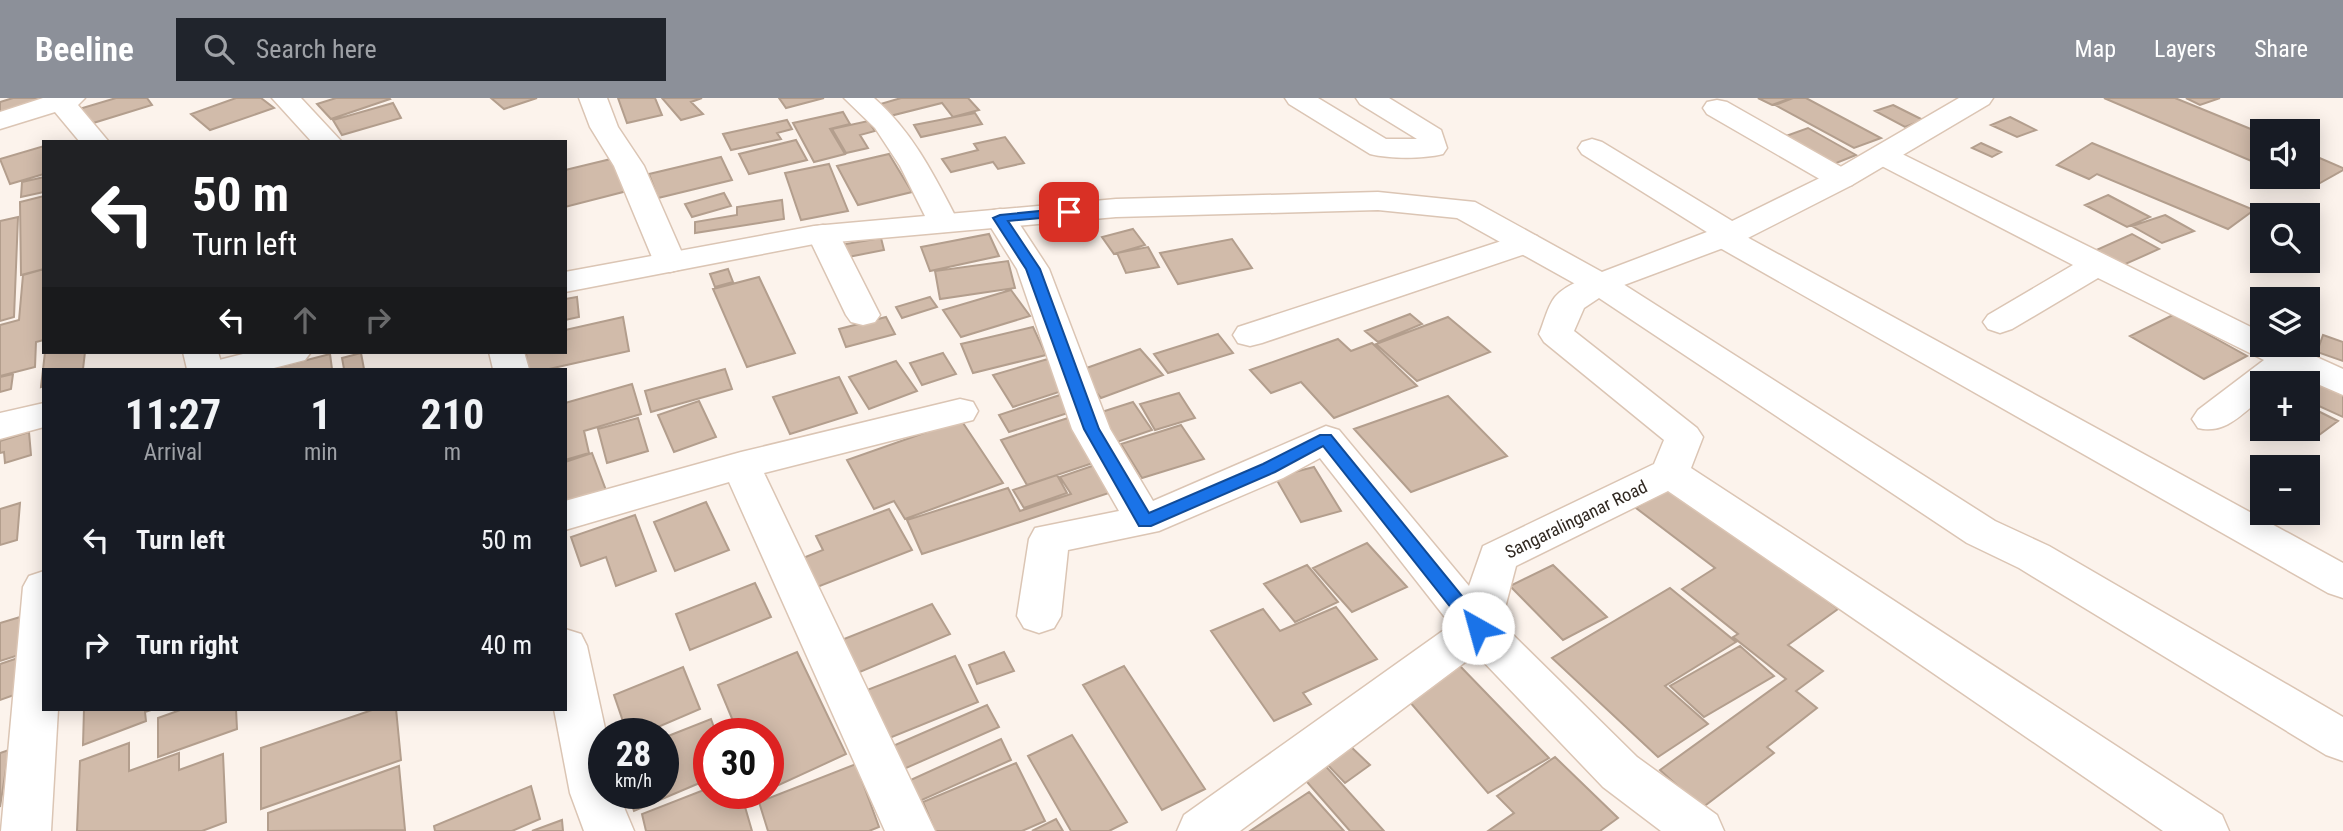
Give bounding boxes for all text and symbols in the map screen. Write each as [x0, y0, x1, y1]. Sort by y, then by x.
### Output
search box [176, 18, 666, 81]
text: Beeline [35, 30, 134, 69]
icon: search [200, 30, 238, 68]
text: Search here [256, 34, 377, 64]
text: Map [2075, 35, 2116, 63]
text: Layers [2154, 35, 2216, 63]
text: Share [2254, 35, 2308, 63]
map controls [2250, 119, 2320, 525]
button: sound [2250, 119, 2320, 189]
text: 50 m [192, 166, 289, 223]
icon: left [77, 168, 168, 259]
pin [1039, 182, 1099, 242]
icon: arrive [1050, 193, 1088, 231]
button: search [2250, 203, 2320, 273]
text: Turn left [192, 225, 297, 263]
button: layers [2250, 287, 2320, 357]
icon: left [213, 301, 251, 339]
icon: ahead [286, 301, 324, 339]
icon: right [359, 301, 397, 339]
button: + [2250, 371, 2320, 441]
text: 11:27 [125, 390, 221, 439]
text: 1 [310, 390, 331, 439]
text: 210 [420, 390, 484, 439]
text: Arrival [144, 439, 202, 466]
text: min [304, 439, 338, 466]
text: m [444, 439, 461, 466]
button: − [2250, 455, 2320, 525]
street label: Sangaralinganar Road [1502, 475, 1650, 563]
icon: left [77, 521, 115, 559]
text: Turn left [136, 525, 225, 555]
text: 50 m [481, 525, 532, 555]
position arrow [1441, 591, 1515, 665]
icon: right [77, 626, 115, 664]
text: Turn right [136, 630, 238, 660]
text: 40 m [481, 630, 532, 660]
speed limit sign: 30 [693, 718, 784, 809]
text: 28 [616, 734, 651, 775]
text: km/h [615, 770, 652, 791]

